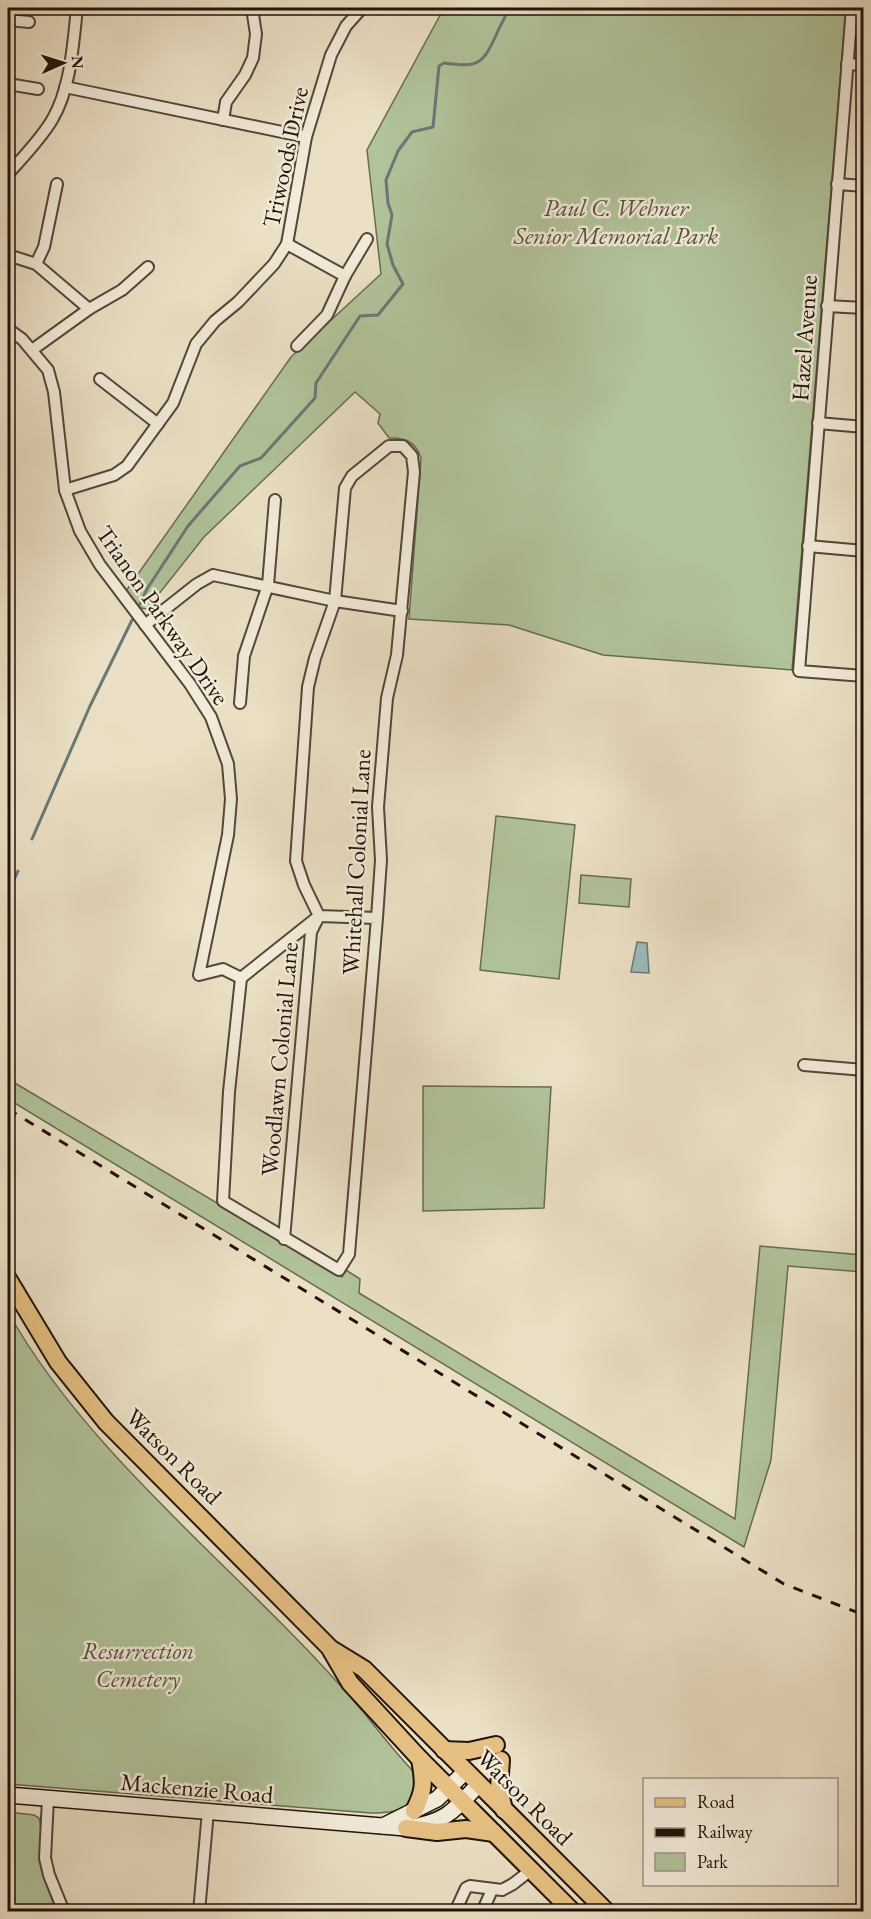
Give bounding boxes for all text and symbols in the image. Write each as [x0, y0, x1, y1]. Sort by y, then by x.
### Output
north arrow [33, 33, 93, 93]
text: N [67, 55, 88, 69]
street label: Triwoods Drive [255, 84, 315, 230]
park label: Paul C. Wehner Senior Memorial Park [513, 192, 718, 251]
street label: Hazel Avenue [784, 274, 824, 402]
street label: Trianon Parkway Drive [89, 519, 237, 711]
street label: Whitehall Colonial Lane [335, 748, 377, 976]
street label: Woodlawn Colonial Lane [253, 941, 305, 1177]
street label: Watson Road [119, 1401, 229, 1511]
park label: Resurrection Cemetery [82, 1635, 194, 1694]
street label: Watson Road [470, 1742, 580, 1852]
street label: Mackenzie Road [119, 1766, 275, 1810]
legend [643, 1778, 838, 1886]
text: Road [697, 1790, 736, 1813]
text: Railway [697, 1820, 753, 1843]
text: Park [697, 1850, 728, 1873]

